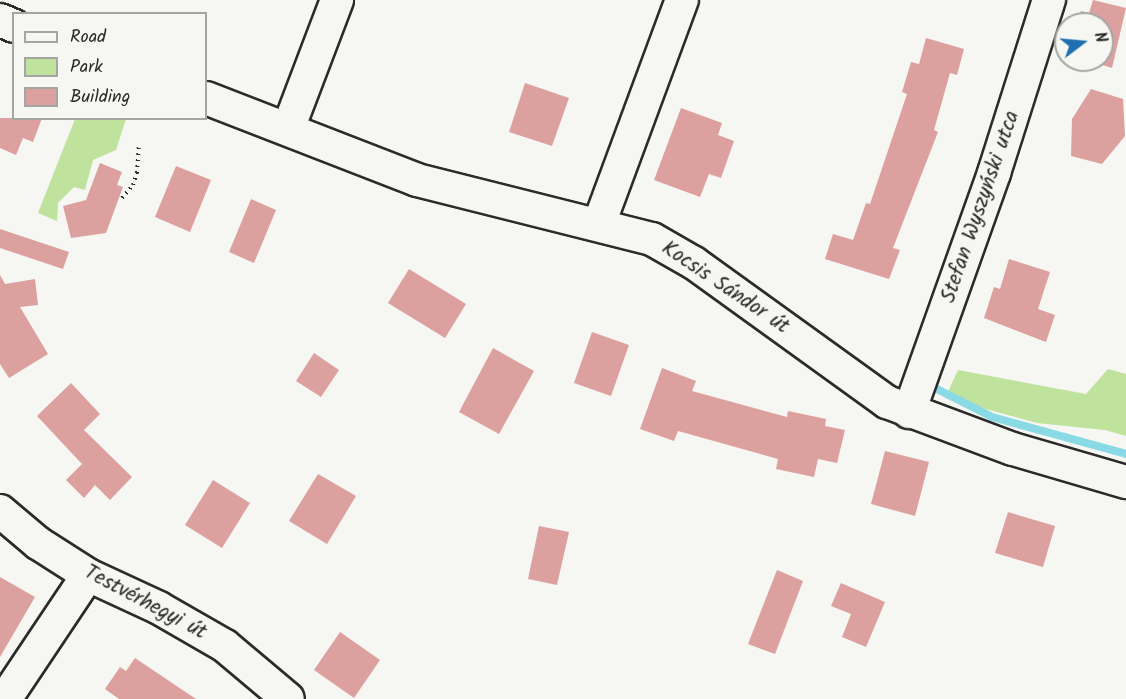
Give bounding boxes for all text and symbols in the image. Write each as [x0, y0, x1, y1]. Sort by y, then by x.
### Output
legend [12, 12, 207, 120]
north arrow [1054, 12, 1114, 72]
text: Road [70, 23, 106, 52]
text: N [1086, 29, 1113, 46]
text: Park [70, 53, 103, 82]
text: Building [70, 83, 130, 112]
street label: Stefan Wyszyński utca [936, 108, 1026, 306]
street label: Kocsis Sándor út [656, 236, 794, 340]
street label: Testvérhegyi út [80, 560, 210, 646]

